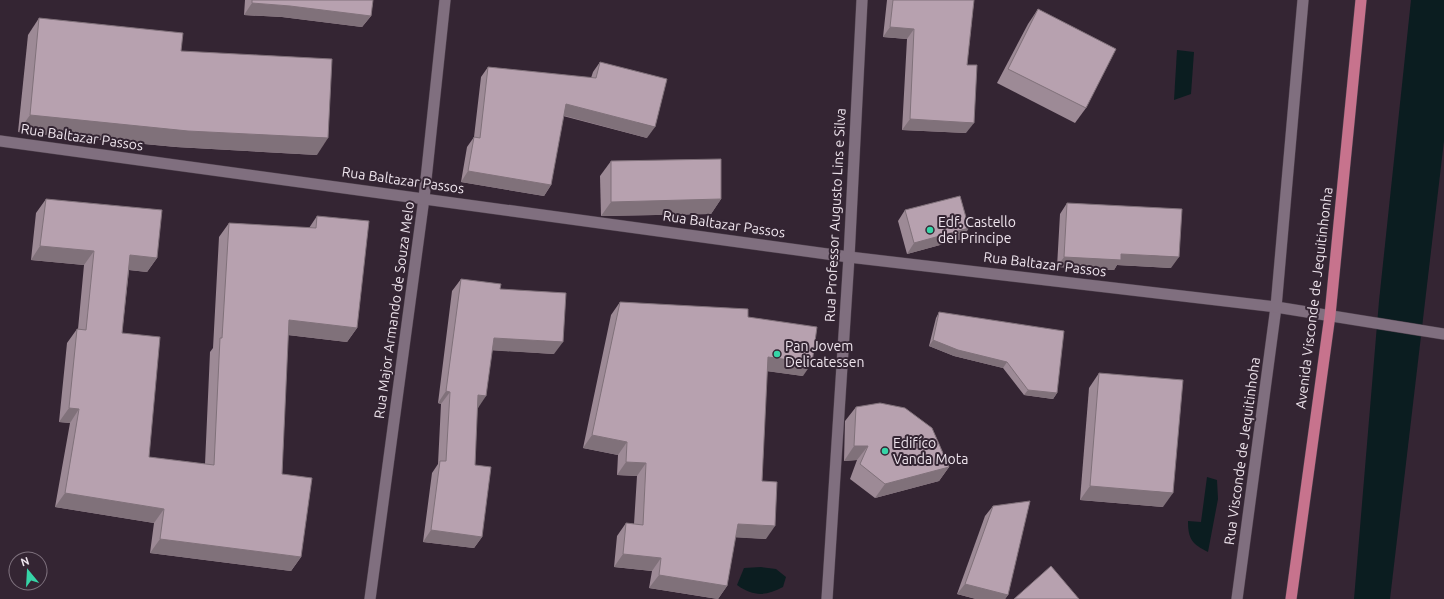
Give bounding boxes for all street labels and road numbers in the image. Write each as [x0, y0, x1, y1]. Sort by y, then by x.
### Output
street label: Rua Professor Augusto Lins e Silva [821, 108, 849, 322]
street label: Rua Baltazar Passos [20, 120, 144, 154]
street label: Rua Baltazar Passos [341, 163, 465, 197]
street label: Avenida Visconde de Jequitinhonha [1292, 186, 1336, 410]
street label: Rua Major Armando de Souza Melo [371, 200, 417, 420]
street label: Rua Baltazar Passos [662, 207, 786, 241]
street label: Rua Baltazar Passos [983, 249, 1107, 279]
street label: Rua Visconde de Jequitinhoha [1221, 356, 1263, 546]

